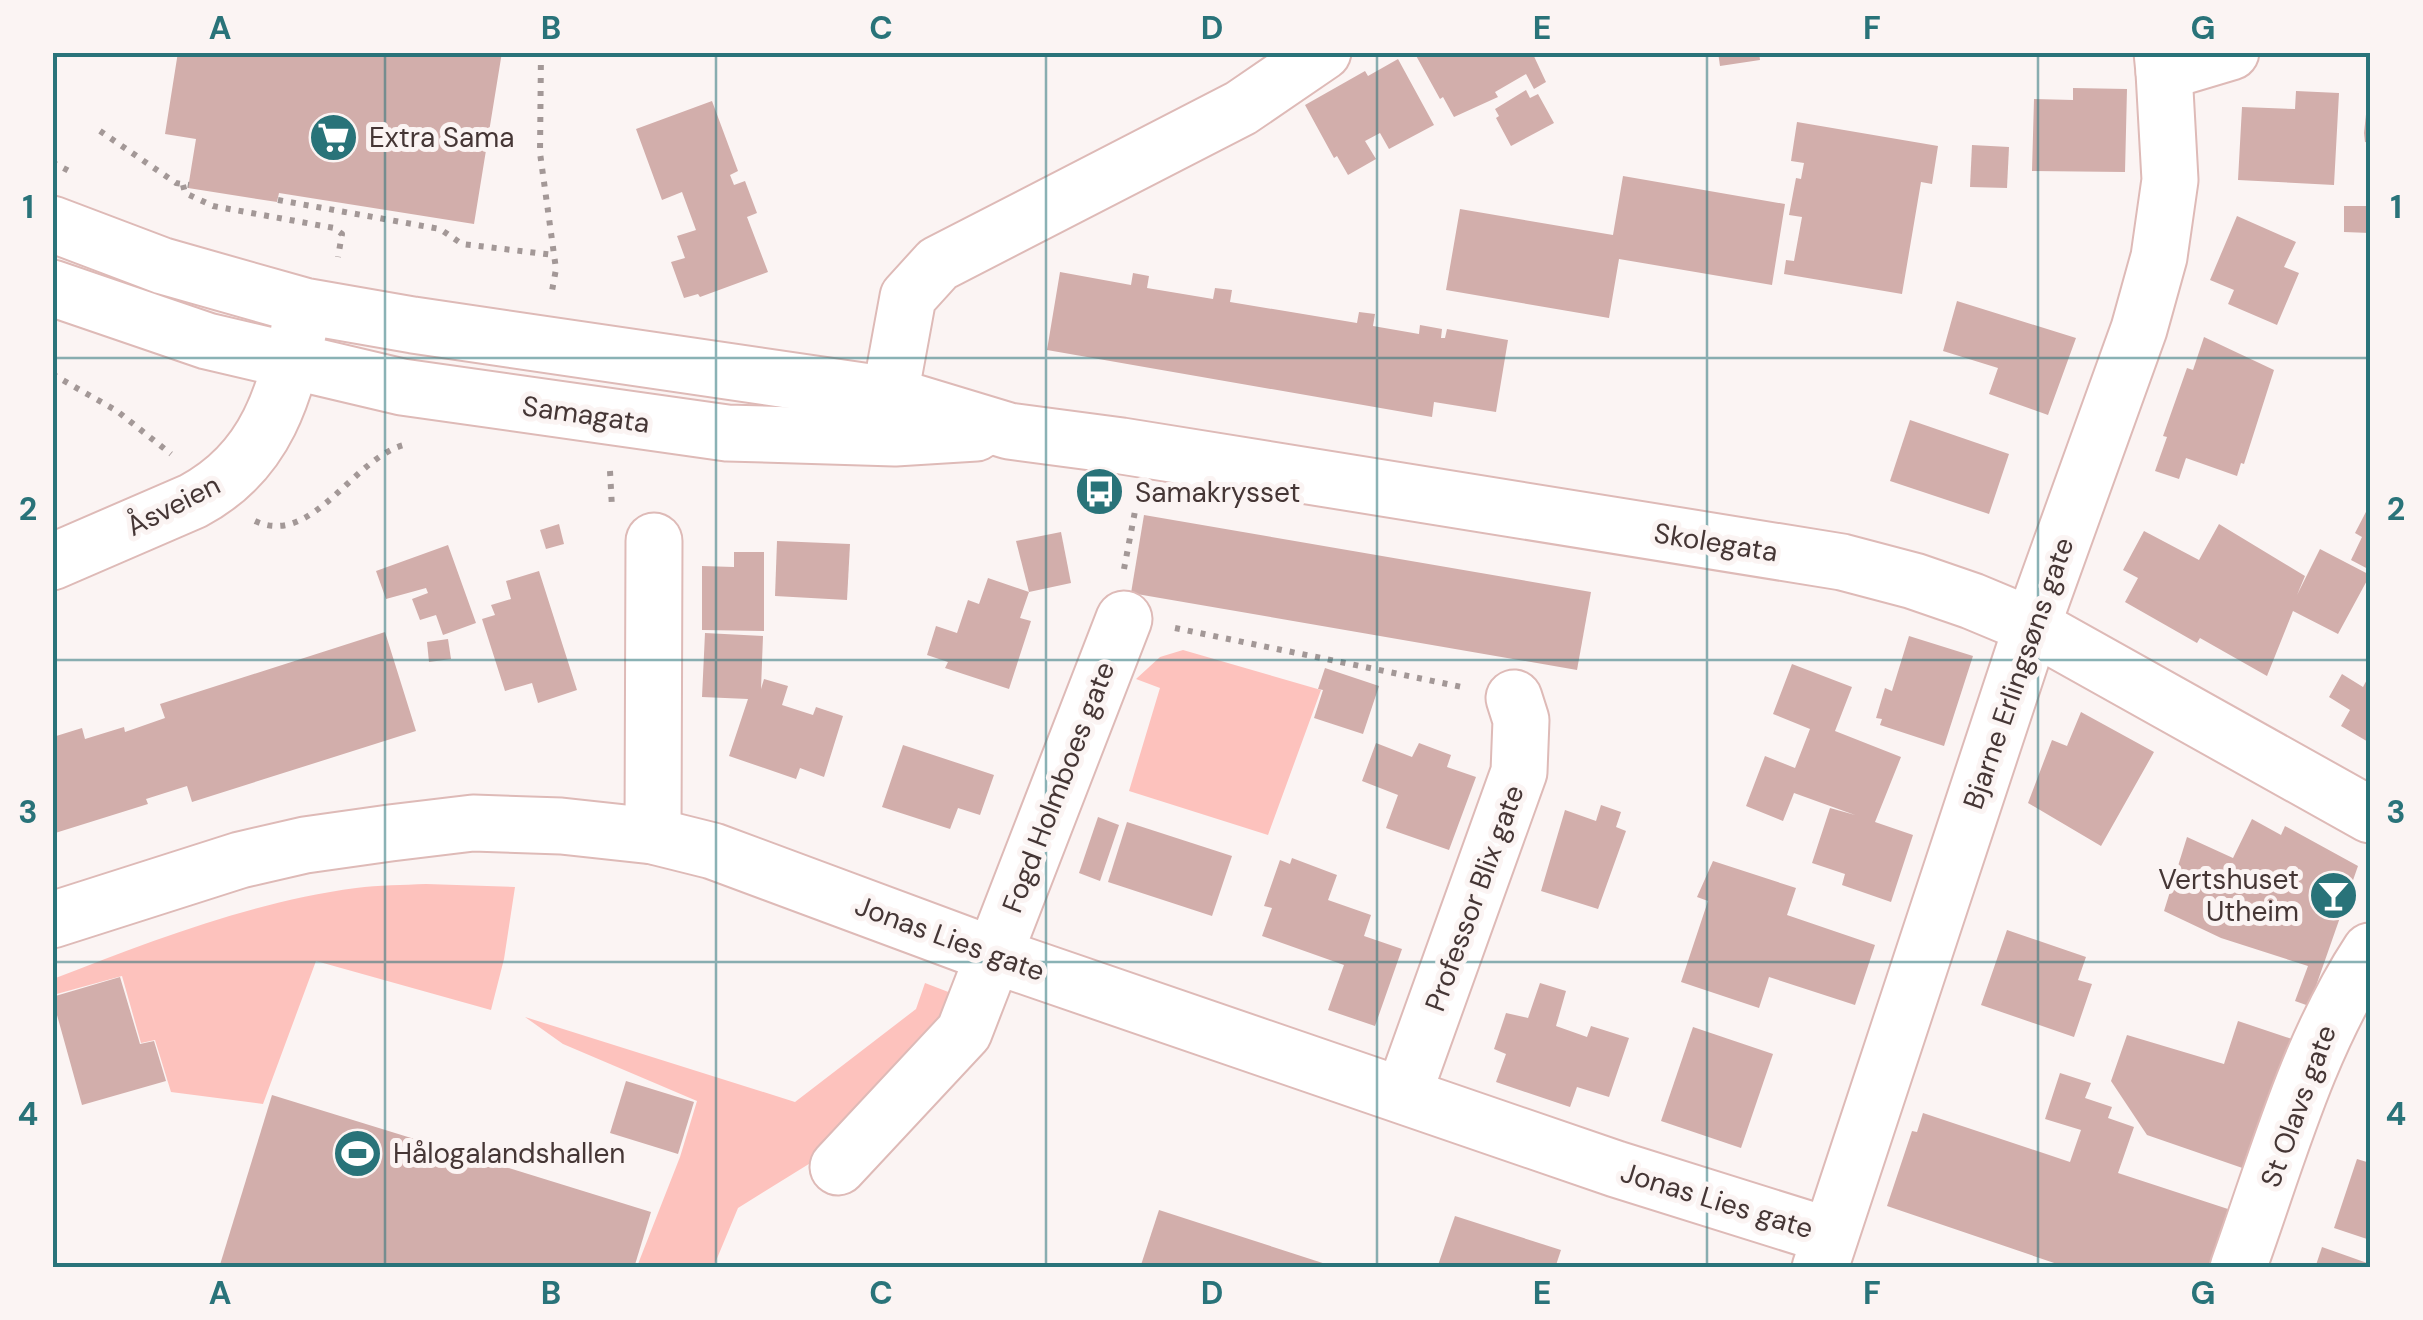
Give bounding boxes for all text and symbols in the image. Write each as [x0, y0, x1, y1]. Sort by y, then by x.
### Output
text: A [209, 7, 231, 49]
text: B [541, 7, 561, 49]
text: C [869, 7, 893, 49]
text: D [1201, 7, 1223, 49]
text: E [1533, 7, 1551, 49]
text: F [1863, 7, 1881, 49]
text: G [2191, 7, 2215, 49]
supermarket icon: Extra Sama [308, 111, 360, 163]
place label: Extra Sama [369, 119, 514, 156]
text: 1 [22, 186, 34, 228]
text: 1 [2390, 186, 2402, 228]
street label: Samagata [520, 387, 652, 442]
street label: Åsveien [120, 465, 226, 545]
bus stop icon: Samakrysset [1074, 466, 1126, 518]
place label: Samakrysset [1135, 474, 1300, 511]
text: 2 [19, 488, 37, 530]
text: 2 [2387, 488, 2405, 530]
street label: Skolegata [1651, 514, 1780, 571]
street label: Bjarne Erlingsøns gate [1955, 532, 2082, 814]
street label: Fogd Holmboes gate [994, 656, 1123, 918]
street label: Professor Blix gate [1416, 780, 1533, 1016]
text: 3 [18, 791, 38, 833]
text: 3 [2386, 791, 2406, 833]
place label: Vertshuset Utheim [2158, 861, 2299, 930]
bar icon: Vertshuset Utheim [2308, 869, 2360, 921]
street label: Jonas Lies gate [850, 887, 1050, 990]
street label: St Olavs gate [2252, 1020, 2345, 1192]
text: 4 [18, 1093, 38, 1135]
text: 4 [2386, 1093, 2406, 1135]
sports icon: Hålogalandshallen [332, 1127, 384, 1179]
place label: Hålogalandshallen [393, 1135, 625, 1172]
street label: Jonas Lies gate [1616, 1154, 1818, 1247]
text: A [209, 1272, 231, 1314]
text: B [541, 1272, 561, 1314]
text: C [869, 1272, 893, 1314]
text: D [1201, 1272, 1223, 1314]
text: E [1533, 1272, 1551, 1314]
text: F [1863, 1272, 1881, 1314]
text: G [2191, 1272, 2215, 1314]

